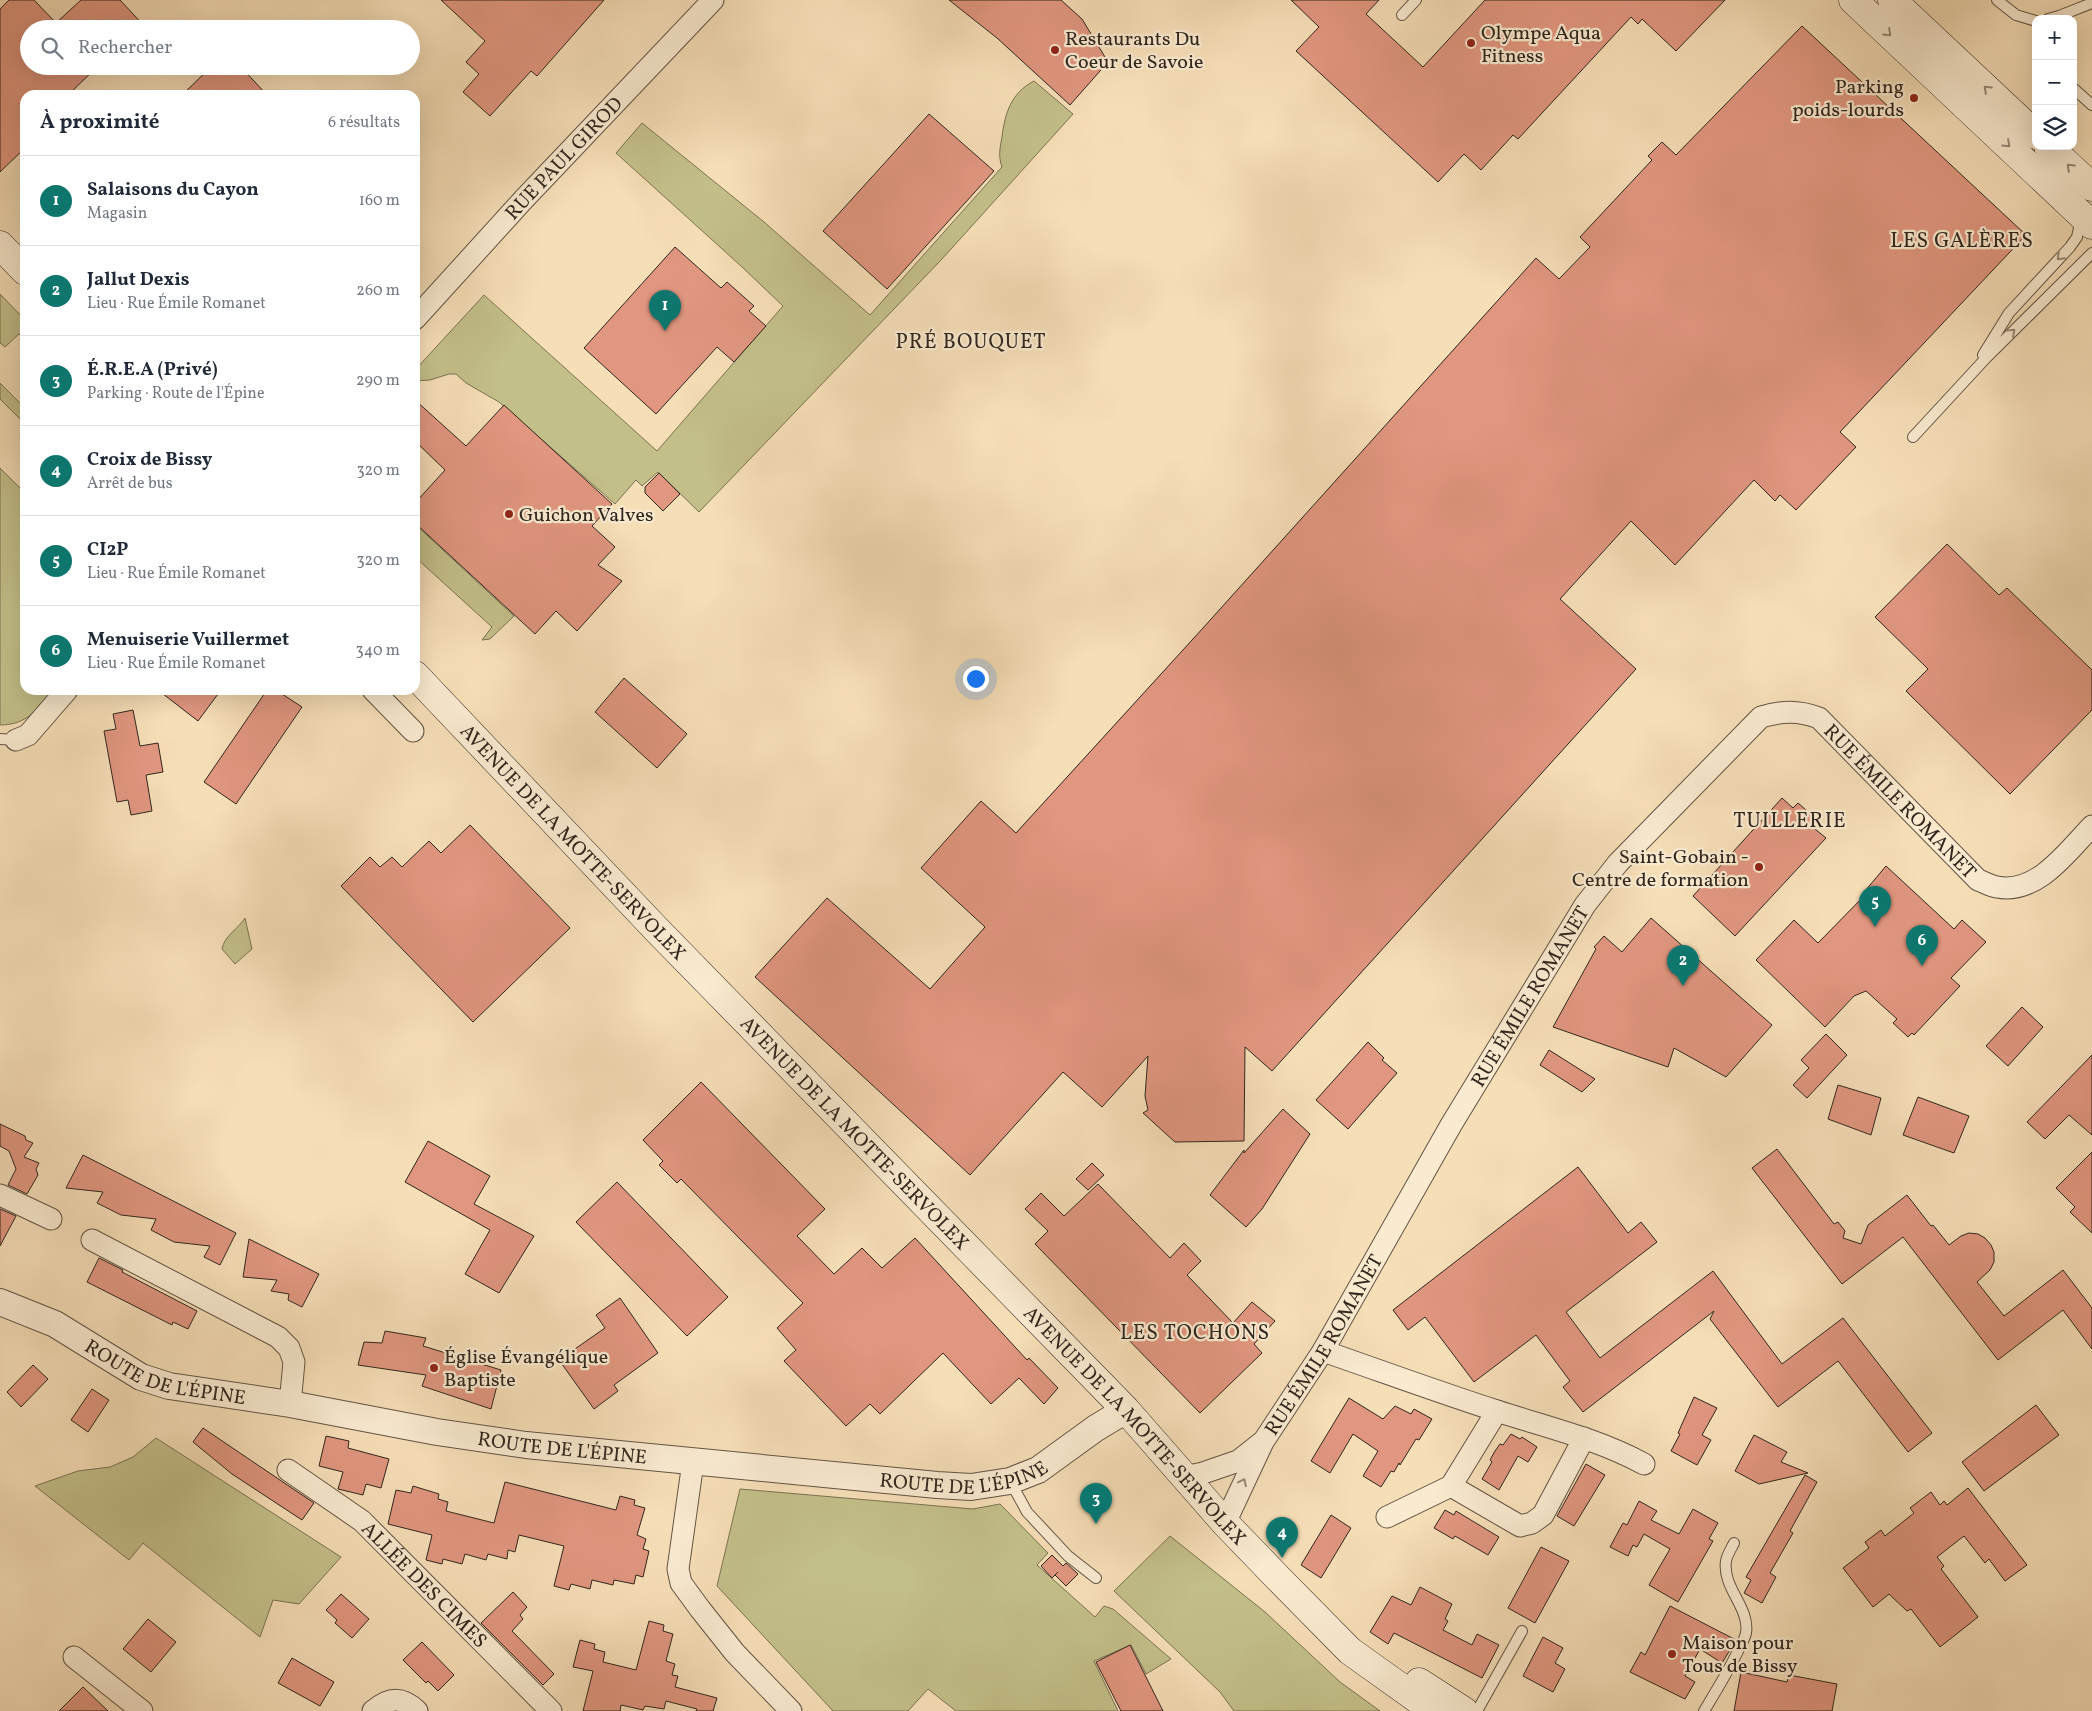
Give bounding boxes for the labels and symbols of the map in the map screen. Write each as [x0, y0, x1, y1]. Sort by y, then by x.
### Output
place label: Olympe Aqua Fitness [1481, 20, 1601, 71]
place label: Restaurants Du Coeur de Savoie [1065, 26, 1204, 77]
one-way arrow [1883, 27, 1892, 36]
marker: Olympe Aqua Fitness [1465, 37, 1477, 49]
marker: Restaurants Du Coeur de Savoie [1049, 44, 1061, 56]
place label: Parking poids-lourds [1792, 74, 1904, 125]
one-way arrow [1984, 86, 1993, 95]
street label: RUE PAUL GIROD [499, 91, 630, 227]
marker: Parking poids-lourds [1908, 92, 1920, 104]
one-way arrow [2001, 138, 2010, 147]
one-way arrow [2067, 164, 2076, 173]
district label: LES GALÈRES [1890, 227, 2034, 256]
one-way arrow [2057, 252, 2066, 261]
pin: 1 [649, 290, 681, 331]
district label: PRÉ BOUQUET [895, 328, 1047, 357]
one-way arrow [2007, 329, 2016, 338]
place label: Guichon Valves [519, 502, 654, 530]
marker: Guichon Valves [503, 508, 515, 520]
your location [963, 666, 989, 692]
street label: AVENUE DE LA MOTTE-SERVOLEX [453, 719, 691, 968]
street label: RUE ÉMILE ROMANET [1816, 719, 1982, 886]
district label: TUILLERIE [1733, 807, 1847, 836]
place label: Saint-Gobain - Centre de formation [1572, 844, 1749, 895]
marker: Saint-Gobain - Centre de formation [1753, 861, 1765, 873]
pin: 5 [1859, 886, 1891, 927]
street label: RUE ÉMILE ROMANET [1465, 901, 1597, 1093]
pin: 6 [1906, 925, 1938, 966]
pin: 2 [1667, 945, 1699, 986]
street label: AVENUE DE LA MOTTE-SERVOLEX [733, 1011, 974, 1257]
street label: RUE ÉMILE ROMANET [1259, 1250, 1391, 1442]
street label: AVENUE DE LA MOTTE-SERVOLEX [1016, 1301, 1251, 1553]
district label: LES TOCHONS [1120, 1319, 1270, 1348]
street label: ROUTE DE L'ÉPINE [79, 1334, 247, 1413]
place label: Église Évangélique Baptiste [444, 1344, 608, 1395]
marker: Église Évangélique Baptiste [428, 1362, 440, 1374]
street label: ROUTE DE L'ÉPINE [475, 1426, 648, 1473]
street label: ROUTE DE L'ÉPINE [878, 1455, 1055, 1503]
one-way arrow [1237, 1478, 1248, 1487]
pin: 3 [1080, 1483, 1112, 1524]
street label: ALLÉE DES CIMES [354, 1516, 493, 1655]
pin: 4 [1266, 1517, 1298, 1558]
place label: Maison pour Tous de Bissy [1682, 1630, 1798, 1681]
marker: Maison pour Tous de Bissy [1666, 1648, 1678, 1660]

